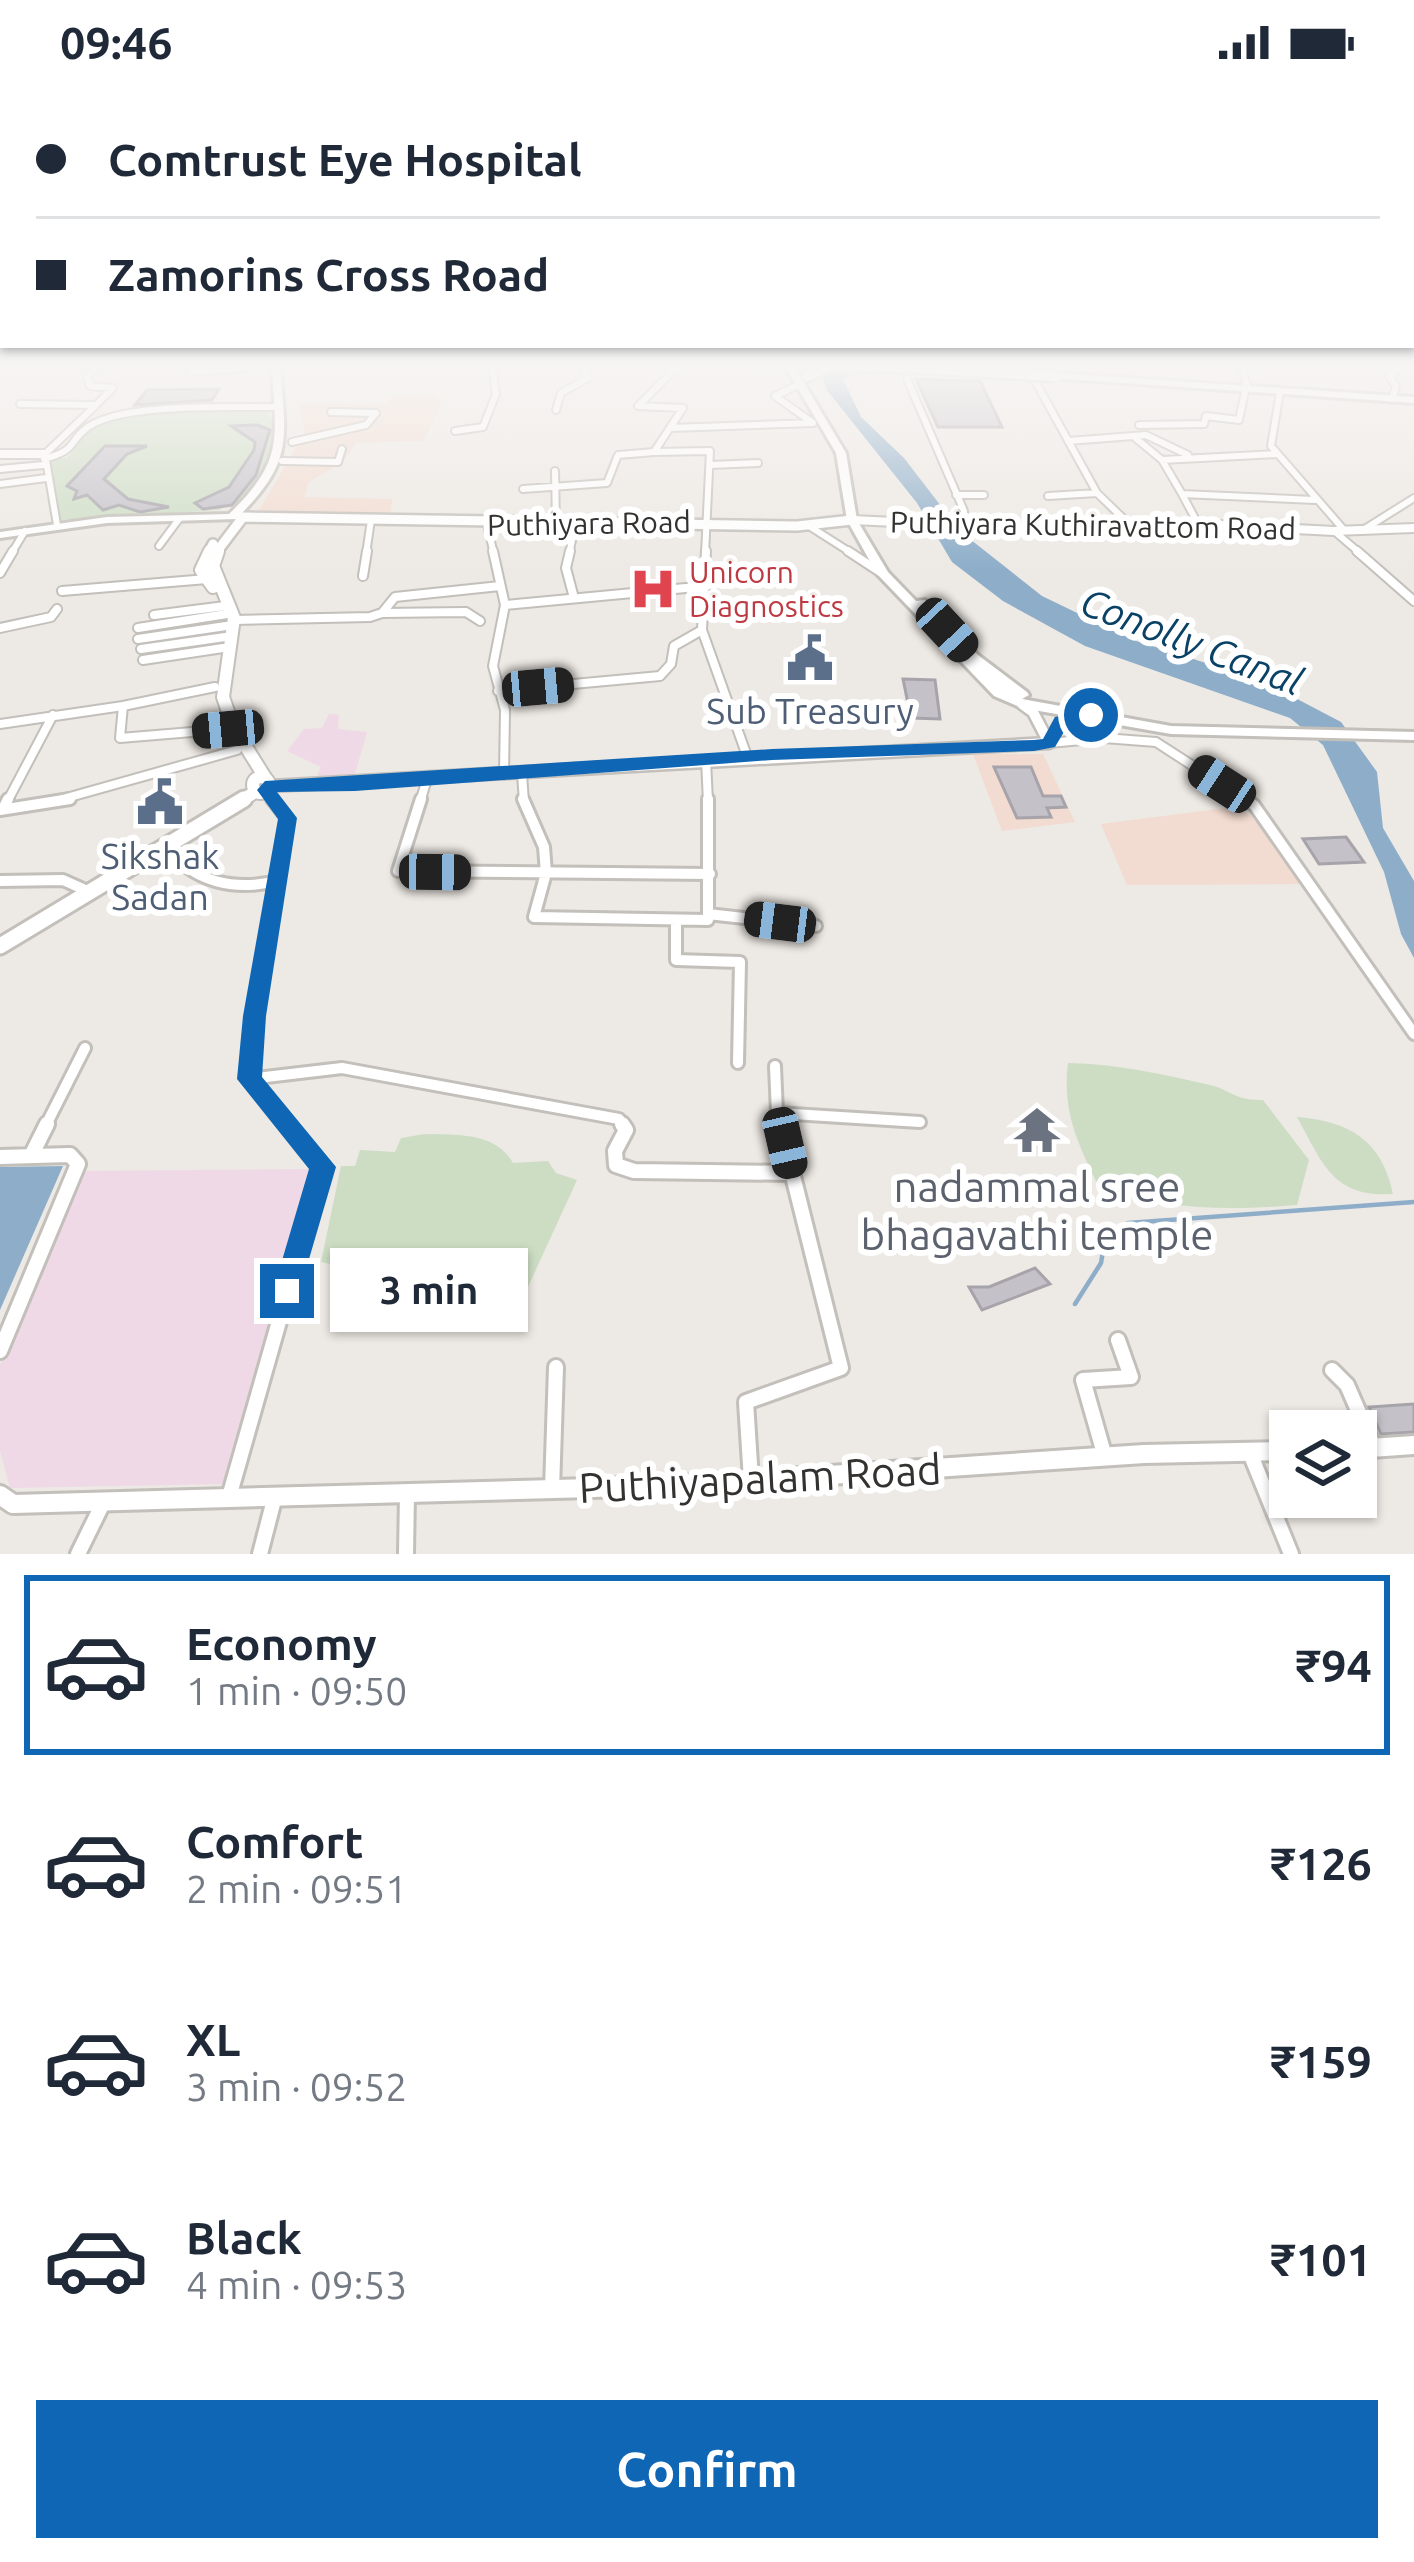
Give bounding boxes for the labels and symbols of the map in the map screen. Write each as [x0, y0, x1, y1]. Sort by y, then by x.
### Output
street label: Puthiyara Road [487, 504, 691, 542]
street label: Puthiyara Kuthiravattom Road [890, 504, 1296, 546]
place label: Unicorn Diagnostics [689, 555, 844, 623]
hospital icon: Unicorn Diagnostics [628, 564, 678, 614]
water label: Conolly Canal [1075, 579, 1309, 703]
car [909, 591, 985, 669]
public building icon: Sub Treasury [785, 633, 835, 683]
car [501, 666, 575, 708]
route start [1064, 688, 1118, 742]
place label: Sub Treasury [706, 690, 914, 731]
car [191, 708, 265, 750]
car [1182, 749, 1262, 819]
public building icon: Sikshak Sadan [135, 777, 185, 827]
place label: Sikshak Sadan [101, 835, 219, 917]
car [399, 853, 471, 891]
car [742, 900, 818, 944]
car [759, 1104, 811, 1182]
temple icon: nadammal sree bhagavathi temple [1012, 1105, 1062, 1155]
place label: nadammal sree bhagavathi temple [861, 1163, 1213, 1258]
callout: 3 min [329, 1249, 527, 1333]
route end [260, 1264, 314, 1318]
street label: Puthiyapalam Road [578, 1445, 942, 1511]

